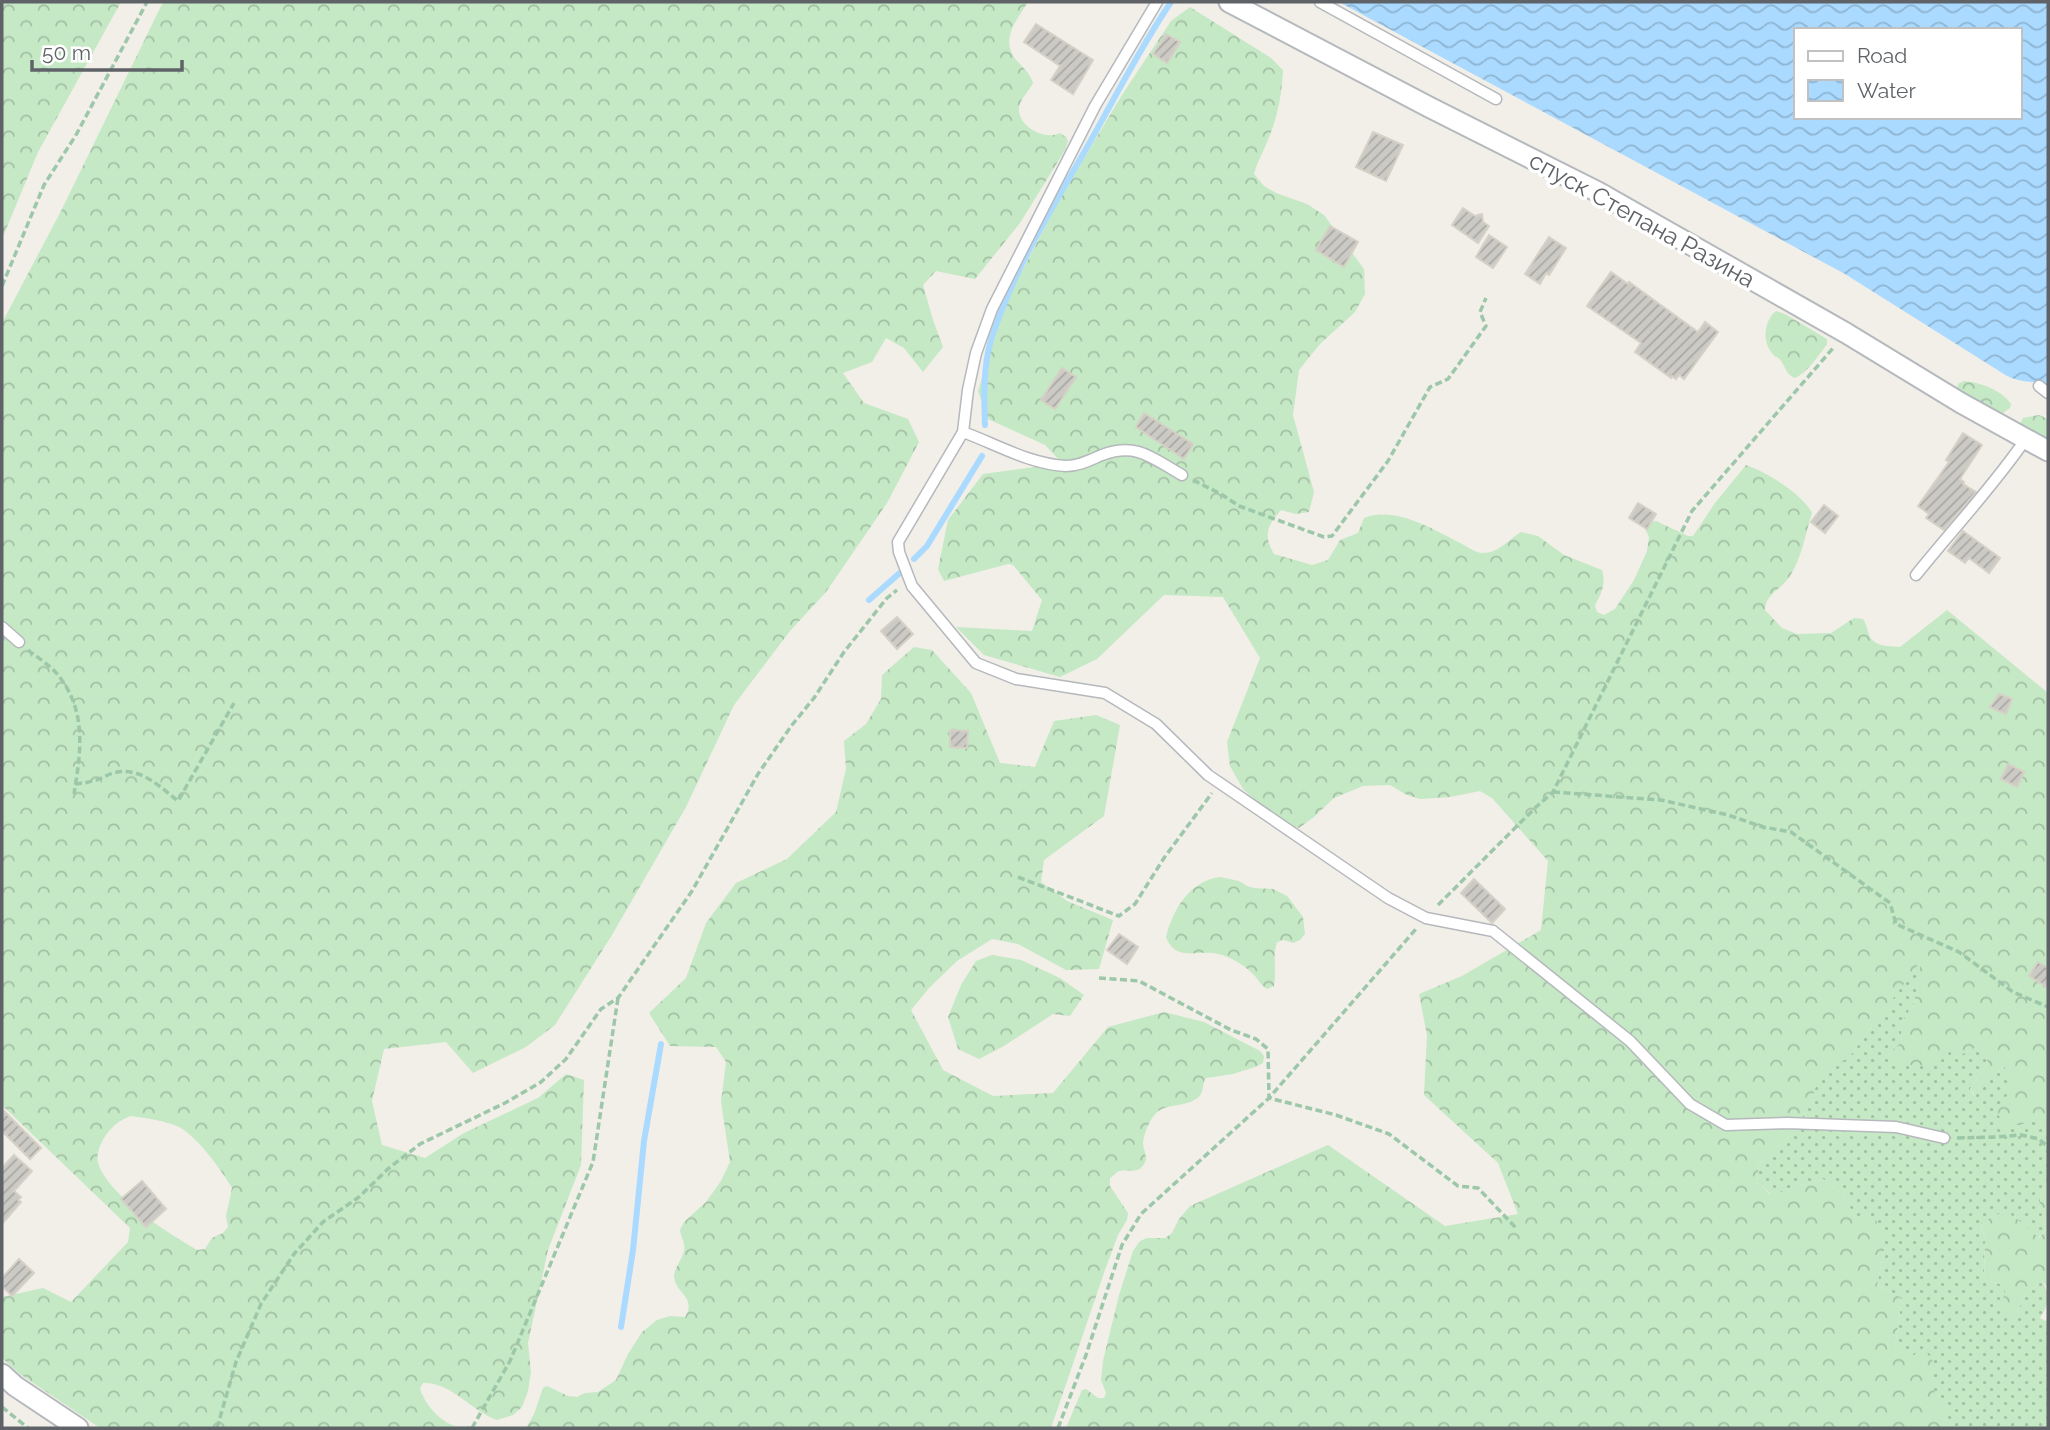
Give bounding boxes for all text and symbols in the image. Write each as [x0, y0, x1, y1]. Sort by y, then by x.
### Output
scale bar [32, 28, 182, 72]
legend [1794, 28, 2022, 119]
text: 50 m [42, 40, 91, 65]
text: Road [1857, 43, 1907, 68]
text: Water [1857, 78, 1916, 103]
street label: спуск Степана Разина [1524, 145, 1760, 294]

